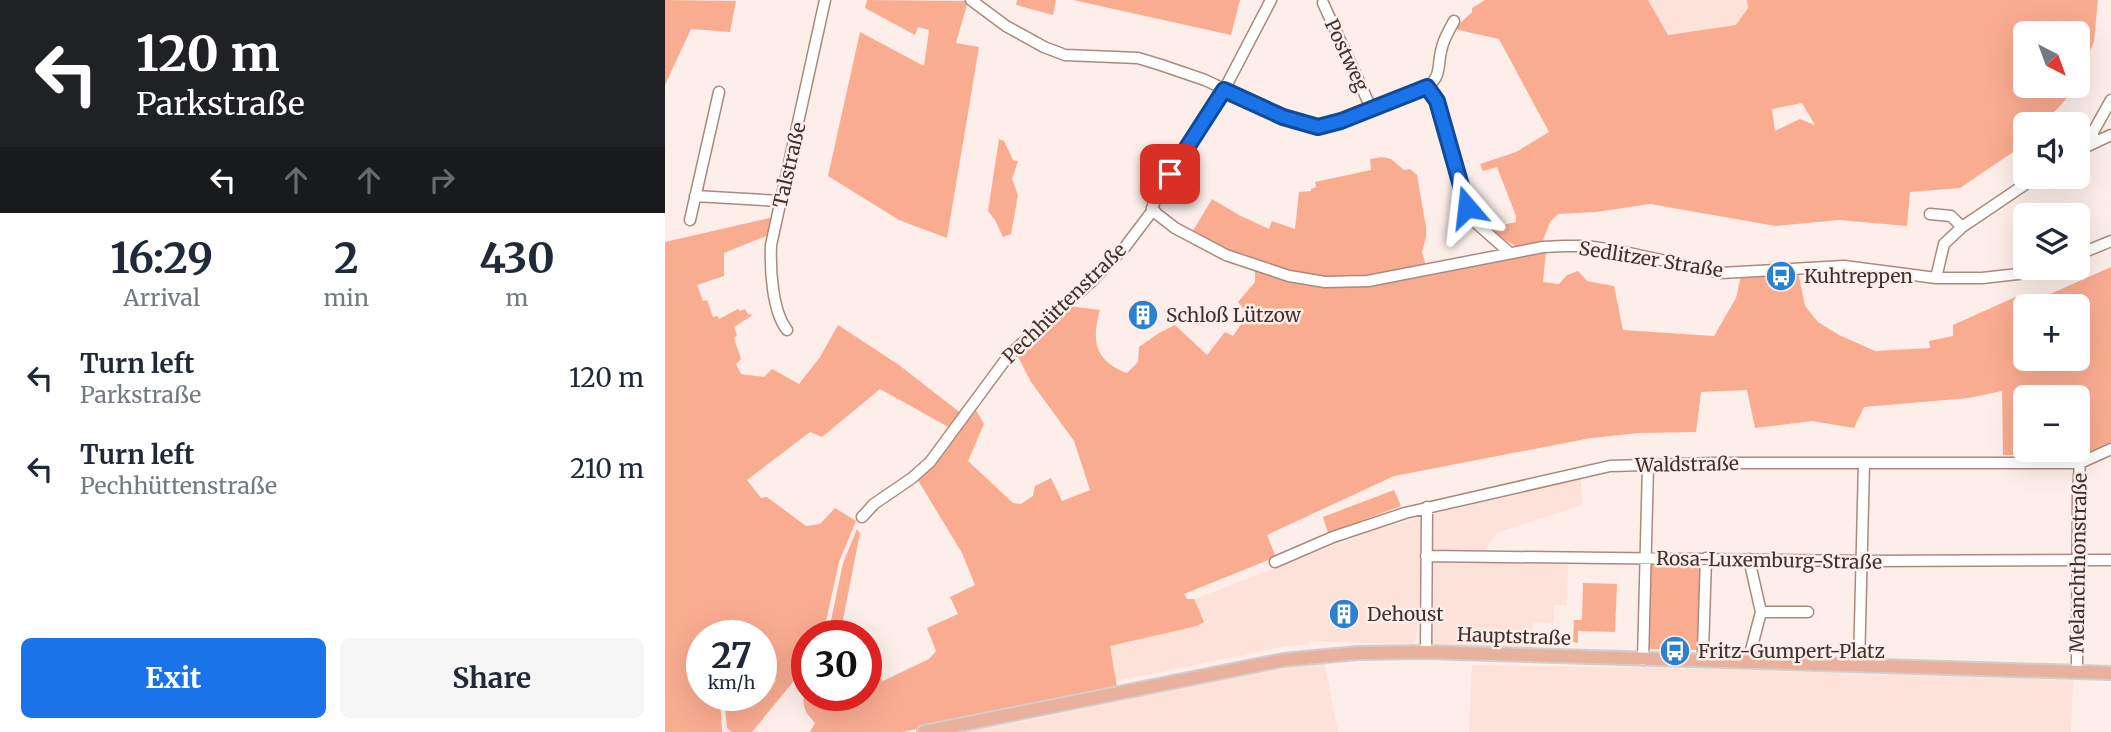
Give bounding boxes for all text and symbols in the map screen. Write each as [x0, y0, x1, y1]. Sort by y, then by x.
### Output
street label: Postweg [1320, 15, 1374, 96]
north arrow [2013, 21, 2089, 98]
map controls [2013, 21, 2090, 462]
text: 120 m [136, 23, 280, 84]
icon: left [21, 28, 112, 119]
text: Parkstraße [136, 84, 305, 124]
button: sound [2013, 112, 2090, 189]
street label: Talstraße [768, 120, 811, 210]
pin [1140, 144, 1200, 204]
icon: arrive [1151, 155, 1189, 193]
icon: left [204, 161, 242, 199]
icon: ahead [277, 161, 315, 199]
icon: ahead [350, 161, 388, 199]
icon: right [423, 161, 461, 199]
position arrow [1430, 170, 1504, 244]
button: layers [2013, 203, 2090, 280]
text: 16:29 [110, 232, 213, 284]
text: 2 [334, 232, 359, 284]
text: 430 [479, 232, 555, 284]
street label: Sedlitzer Straße [1577, 236, 1725, 282]
street label: Pechhüttenstraße [997, 238, 1131, 368]
bus stop icon: Kuhtreppen [1764, 259, 1798, 293]
place label: Kuhtreppen [1804, 264, 1913, 288]
text: Arrival [123, 283, 200, 312]
text: min [323, 283, 369, 312]
text: m [506, 283, 528, 312]
button: + [2013, 294, 2090, 371]
building icon: Schloß Lützow [1126, 298, 1160, 332]
place label: Schloß Lützow [1166, 303, 1302, 327]
text: Turn left [80, 347, 194, 380]
icon: left [21, 359, 59, 397]
text: 120 m [569, 361, 644, 394]
text: Parkstraße [80, 380, 201, 409]
button: − [2013, 385, 2090, 462]
text: Turn left [80, 438, 194, 471]
icon: left [21, 450, 59, 488]
street label: Waldstraße [1634, 451, 1739, 477]
text: 210 m [570, 452, 644, 485]
text: Pechhüttenstraße [80, 471, 277, 500]
street label: Melanchthonstraße [2064, 473, 2092, 653]
street label: Rosa-Luxemburg-Straße [1656, 546, 1882, 574]
building icon: Dehoust [1327, 597, 1361, 631]
place label: Dehoust [1367, 602, 1444, 626]
speed limit sign: 30 [791, 620, 882, 711]
street label: Hauptstraße [1457, 622, 1571, 650]
text: 27 [711, 634, 752, 678]
bus stop icon: Fritz-Gumpert-Platz [1658, 634, 1692, 668]
button: Exit [21, 638, 326, 718]
button: Share [340, 638, 644, 718]
place label: Fritz-Gumpert-Platz [1698, 639, 1885, 663]
text: km/h [708, 671, 755, 694]

